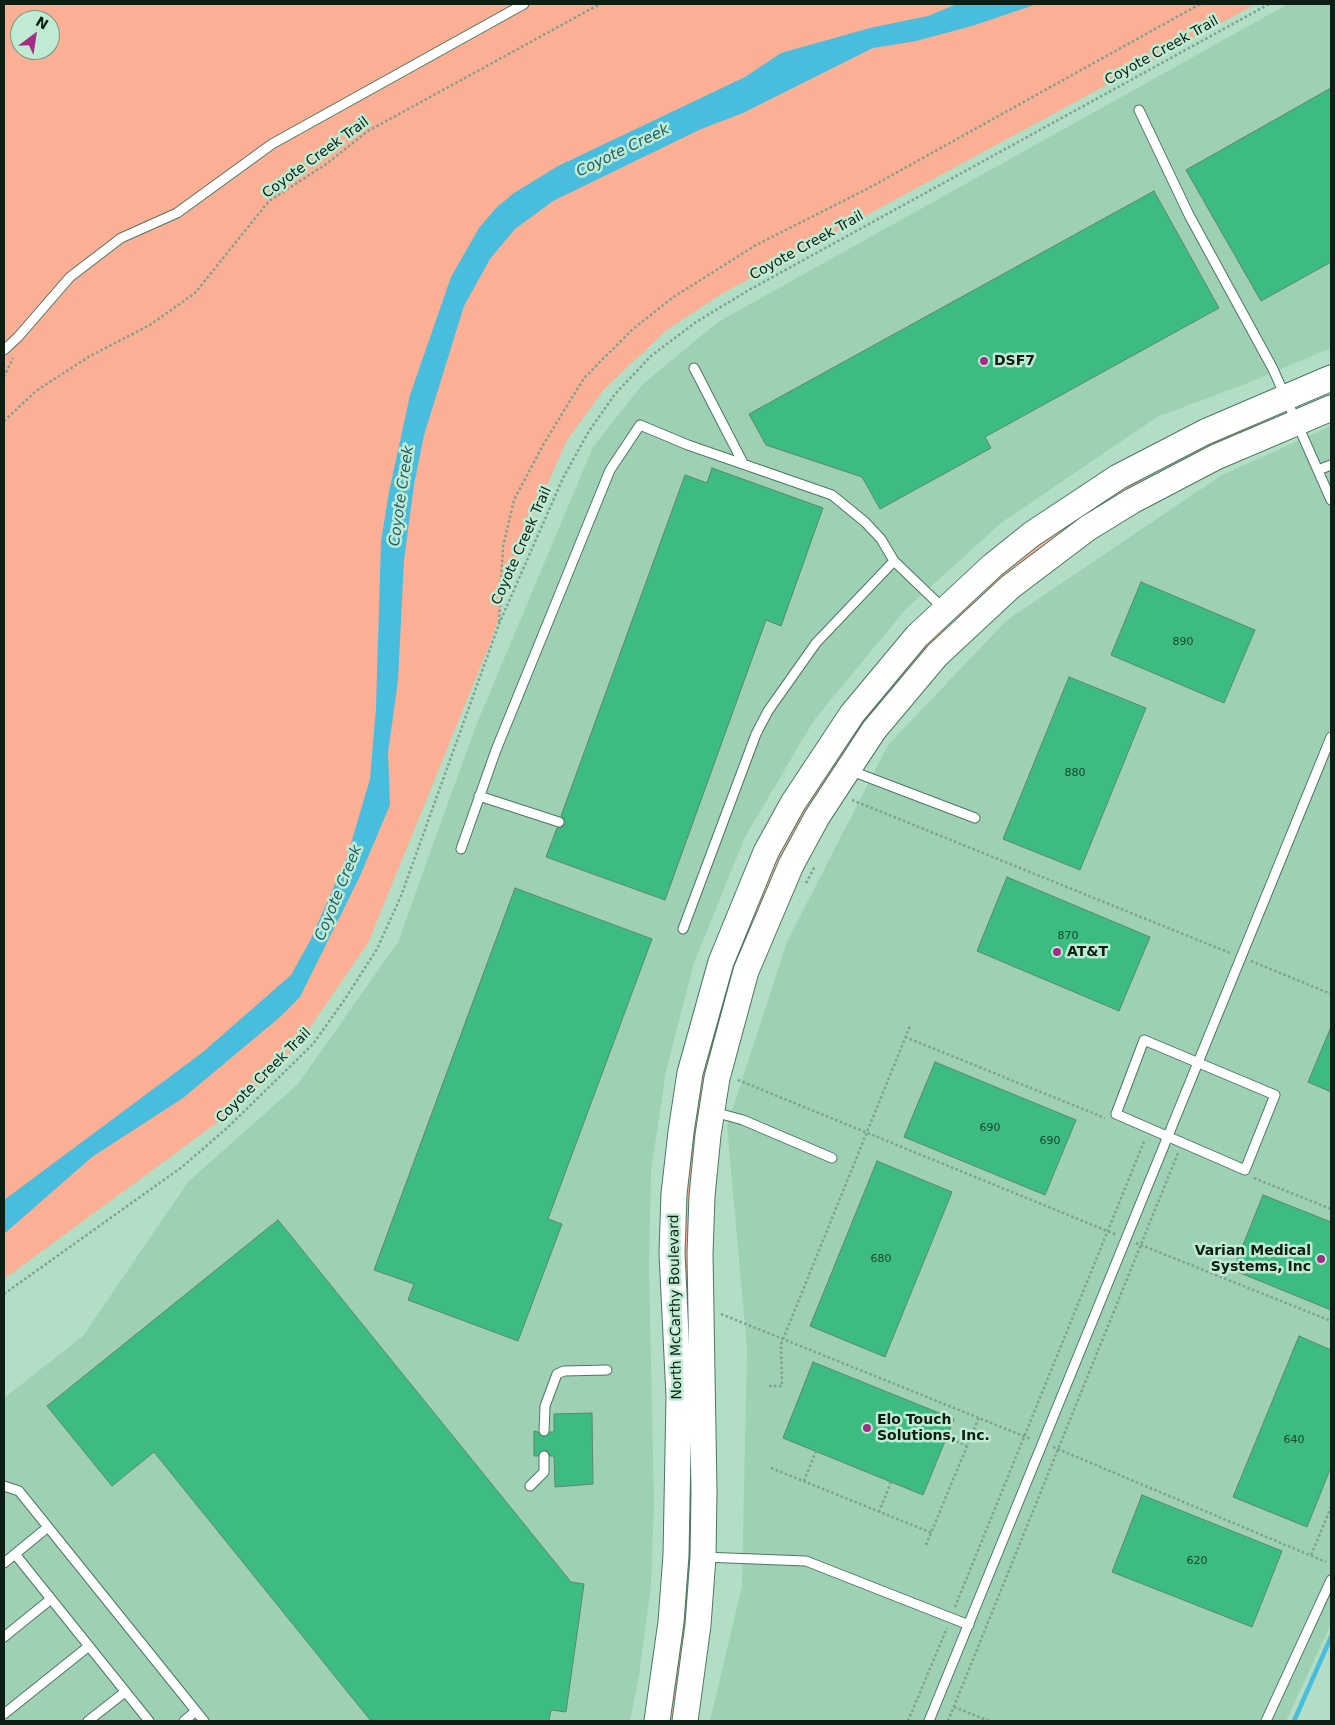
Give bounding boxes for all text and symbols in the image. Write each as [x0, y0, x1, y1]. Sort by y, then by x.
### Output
north arrow [10, 10, 60, 60]
text: N [33, 13, 51, 33]
street label: Coyote Creek Trail [1102, 13, 1222, 89]
street label: Coyote Creek Trail [260, 114, 372, 202]
water label: Coyote Creek [574, 121, 672, 181]
street label: Coyote Creek Trail [747, 208, 867, 284]
place label: DSF7 [994, 353, 1035, 369]
marker: DSF7 [978, 355, 990, 367]
water label: Coyote Creek [386, 445, 418, 547]
street label: Coyote Creek Trail [488, 484, 556, 608]
house number: 890 [1173, 635, 1193, 649]
house number: 880 [1065, 766, 1085, 780]
water label: Coyote Creek [312, 843, 366, 943]
house number: 870 [1058, 929, 1078, 943]
place label: AT&T [1067, 944, 1108, 960]
marker: AT&T [1051, 946, 1063, 958]
street label: Coyote Creek Trail [213, 1025, 315, 1127]
house number: 690 [980, 1121, 1000, 1135]
house number: 690 [1040, 1134, 1060, 1148]
street label: North McCarthy Boulevard [666, 1214, 686, 1400]
place label: Varian Medical Systems, Inc [1195, 1243, 1311, 1276]
house number: 680 [871, 1252, 891, 1266]
marker: Varian Medical Systems, Inc [1315, 1253, 1327, 1265]
place label: Elo Touch Solutions, Inc. [877, 1412, 990, 1444]
marker: Elo Touch Solutions, Inc. [861, 1422, 873, 1434]
house number: 640 [1284, 1433, 1304, 1447]
house number: 620 [1187, 1554, 1207, 1568]

